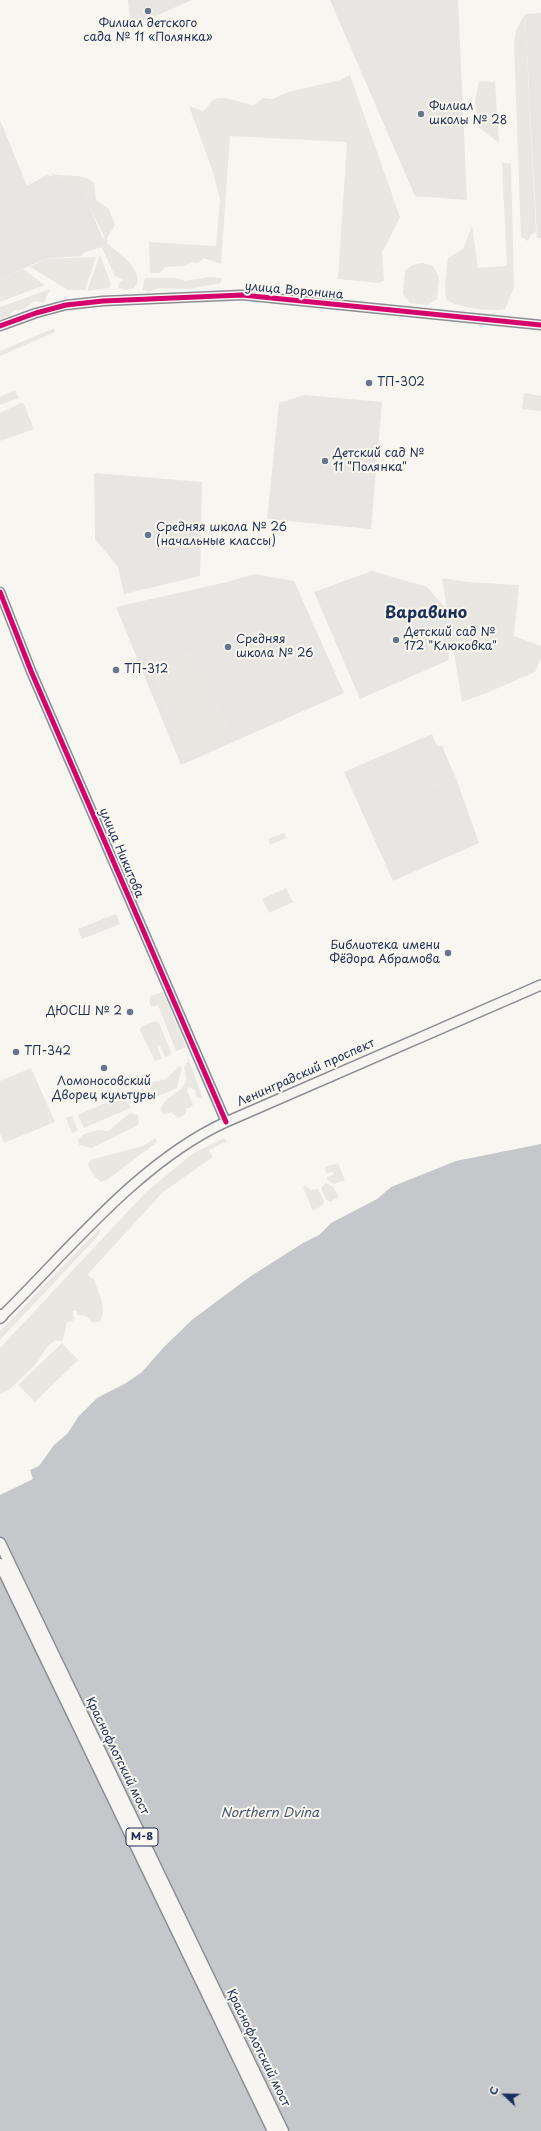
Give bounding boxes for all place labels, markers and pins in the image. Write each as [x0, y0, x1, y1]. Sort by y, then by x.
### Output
marker: Филиал детского сада № 11 «Полянка» [143, 6, 153, 16]
place label: Филиал детского сада № 11 «Полянка» [83, 17, 213, 45]
place label: Филиал школы № 28 [429, 100, 507, 128]
marker: Филиал школы № 28 [416, 109, 426, 119]
place label: ТП-302 [377, 376, 425, 390]
marker: ТП-302 [364, 378, 374, 388]
place label: Детский сад № 11 "Полянка" [333, 447, 424, 475]
marker: Детский сад № 11 "Полянка" [320, 456, 330, 466]
place label: Средняя школа № 26 (начальные классы) [156, 521, 287, 549]
marker: Средняя школа № 26 (начальные классы) [143, 530, 153, 540]
place label: Детский сад № 172 "Клюковка" [404, 626, 497, 654]
place label: Средняя школа № 26 [236, 633, 313, 661]
marker: Детский сад № 172 "Клюковка" [391, 635, 401, 645]
marker: Средняя школа № 26 [223, 642, 233, 652]
place label: ТП-312 [124, 663, 168, 677]
marker: ТП-312 [111, 665, 121, 675]
place label: Библиотека имени Фёдора Абрамова [329, 939, 440, 967]
marker: Библиотека имени Фёдора Абрамова [443, 948, 453, 958]
place label: ДЮСШ № 2 [46, 1005, 122, 1019]
marker: ДЮСШ № 2 [125, 1007, 135, 1017]
place label: ТП-342 [24, 1045, 71, 1059]
marker: ТП-342 [11, 1047, 21, 1057]
marker: Ломоносовский Дворец культуры [99, 1063, 109, 1073]
place label: Ломоносовский Дворец культуры [52, 1075, 156, 1103]

